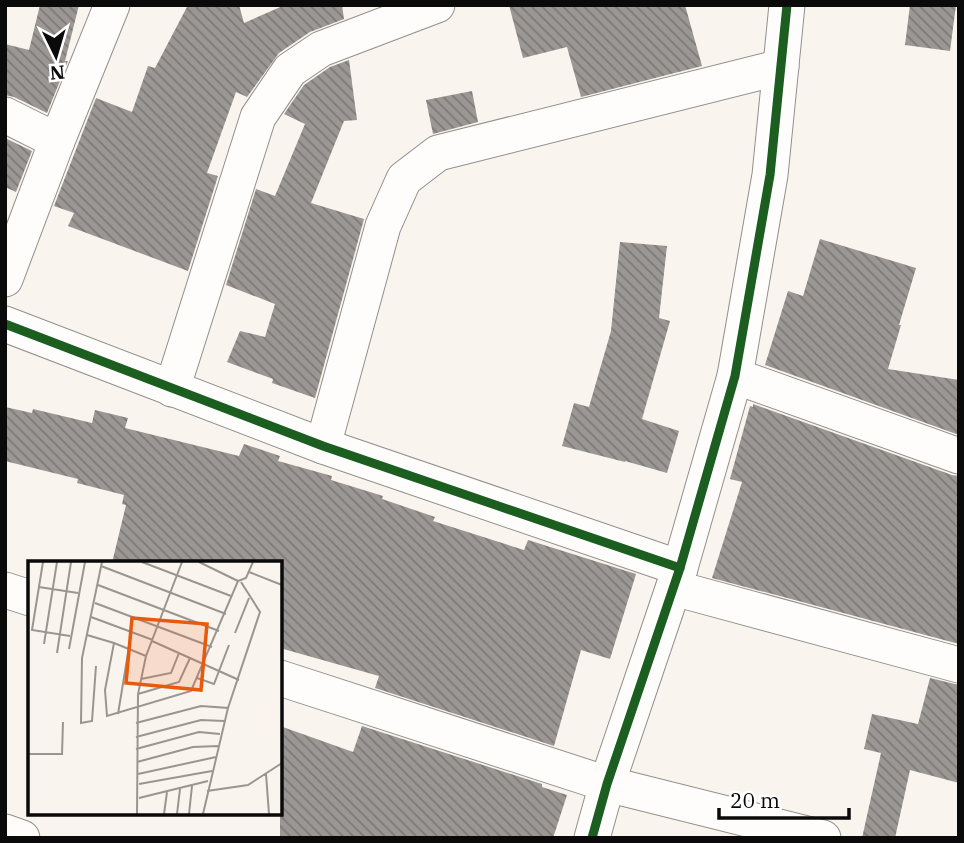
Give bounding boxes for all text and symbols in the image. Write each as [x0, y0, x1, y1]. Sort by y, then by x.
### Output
north arrow [21, 21, 91, 91]
text: N [49, 60, 66, 86]
inset map [28, 561, 282, 815]
scale bar [719, 776, 848, 820]
text: 20 m [730, 786, 780, 814]

